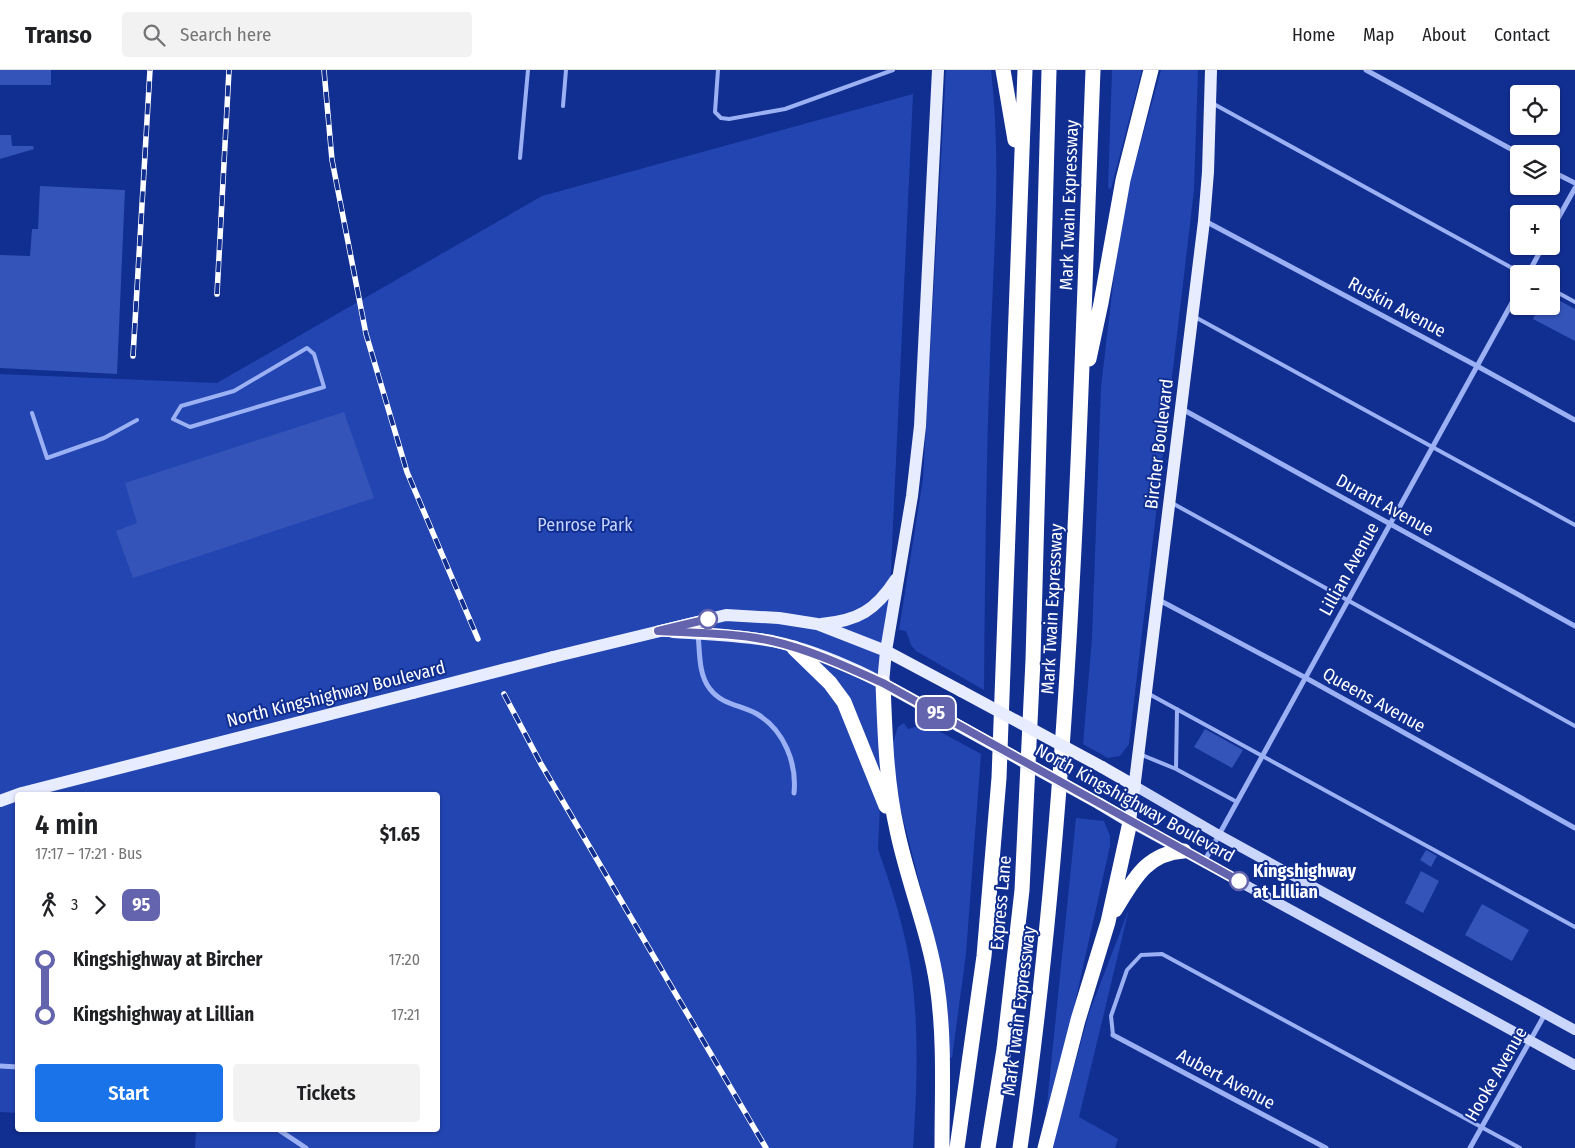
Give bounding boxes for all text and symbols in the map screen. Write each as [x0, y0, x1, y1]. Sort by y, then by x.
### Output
search box [122, 12, 472, 57]
text: Transo [25, 21, 92, 49]
icon: search [140, 21, 168, 49]
text: Search here [180, 23, 272, 46]
text: Home [1292, 24, 1335, 46]
text: Map [1363, 24, 1394, 46]
text: About [1422, 24, 1466, 46]
text: Contact [1494, 24, 1550, 46]
map controls [1510, 85, 1560, 315]
button: locate [1510, 85, 1560, 135]
street label: Mark Twain Expressway [1055, 119, 1083, 291]
button: layers [1510, 145, 1560, 195]
button: + [1510, 205, 1560, 255]
button: − [1510, 265, 1560, 315]
street label: Ruskin Avenue [1344, 272, 1450, 342]
street label: Bircher Boulevard [1140, 378, 1178, 510]
street label: Durant Avenue [1332, 469, 1438, 541]
park label: Penrose Park [537, 514, 633, 536]
street label: Lillian Avenue [1314, 518, 1384, 619]
street label: Mark Twain Expressway [1037, 523, 1067, 695]
unlabelled marker [698, 609, 718, 629]
street label: North Kingshighway Boulevard [224, 656, 448, 732]
street label: Queens Avenue [1319, 663, 1429, 737]
line badge: 95 [914, 697, 958, 729]
text: 95 [927, 702, 945, 724]
street label: North Kingshighway Boulevard [1032, 739, 1238, 867]
text: 4 min [35, 808, 99, 841]
text: $1.65 [380, 823, 420, 846]
text: 17:17 – 17:21 · Bus [35, 844, 142, 863]
street label: Express Lane [986, 855, 1016, 951]
place label: Kingshighway at Lillian [1253, 860, 1356, 903]
marker: Kingshighway at Lillian [1229, 871, 1249, 891]
icon: walk [35, 891, 63, 919]
icon: forward [86, 891, 114, 919]
text: 95 [132, 894, 150, 916]
text: 3 [71, 895, 78, 914]
street label: Mark Twain Expressway [998, 925, 1040, 1097]
text: Kingshighway at Bircher [73, 948, 263, 971]
text: 17:20 [388, 950, 420, 969]
text: Kingshighway at Lillian [73, 1003, 254, 1026]
text: 17:21 [391, 1005, 420, 1024]
street label: Hooke Avenue [1460, 1023, 1532, 1125]
street label: Aubert Avenue [1173, 1044, 1279, 1114]
button: Start [35, 1064, 223, 1122]
button: Tickets [233, 1064, 420, 1122]

